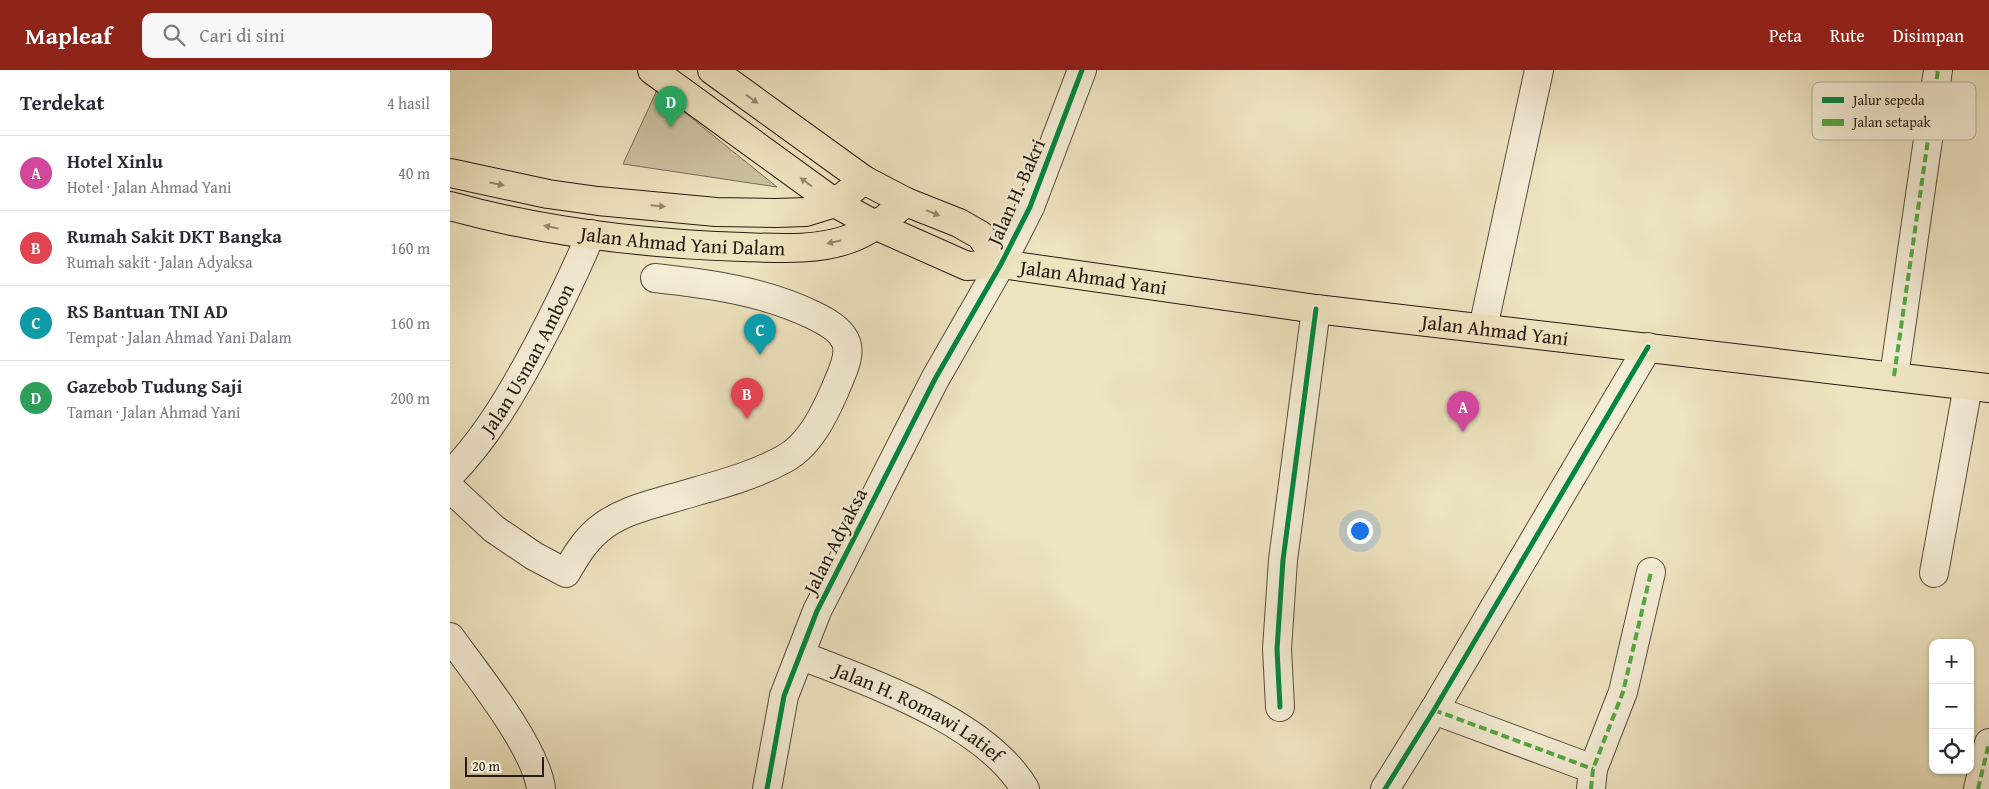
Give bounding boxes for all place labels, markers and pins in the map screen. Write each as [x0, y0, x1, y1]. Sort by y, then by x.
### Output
pin: D [655, 86, 687, 127]
pin: C [744, 314, 776, 355]
pin: B [731, 378, 763, 419]
pin: A [1447, 391, 1479, 432]

